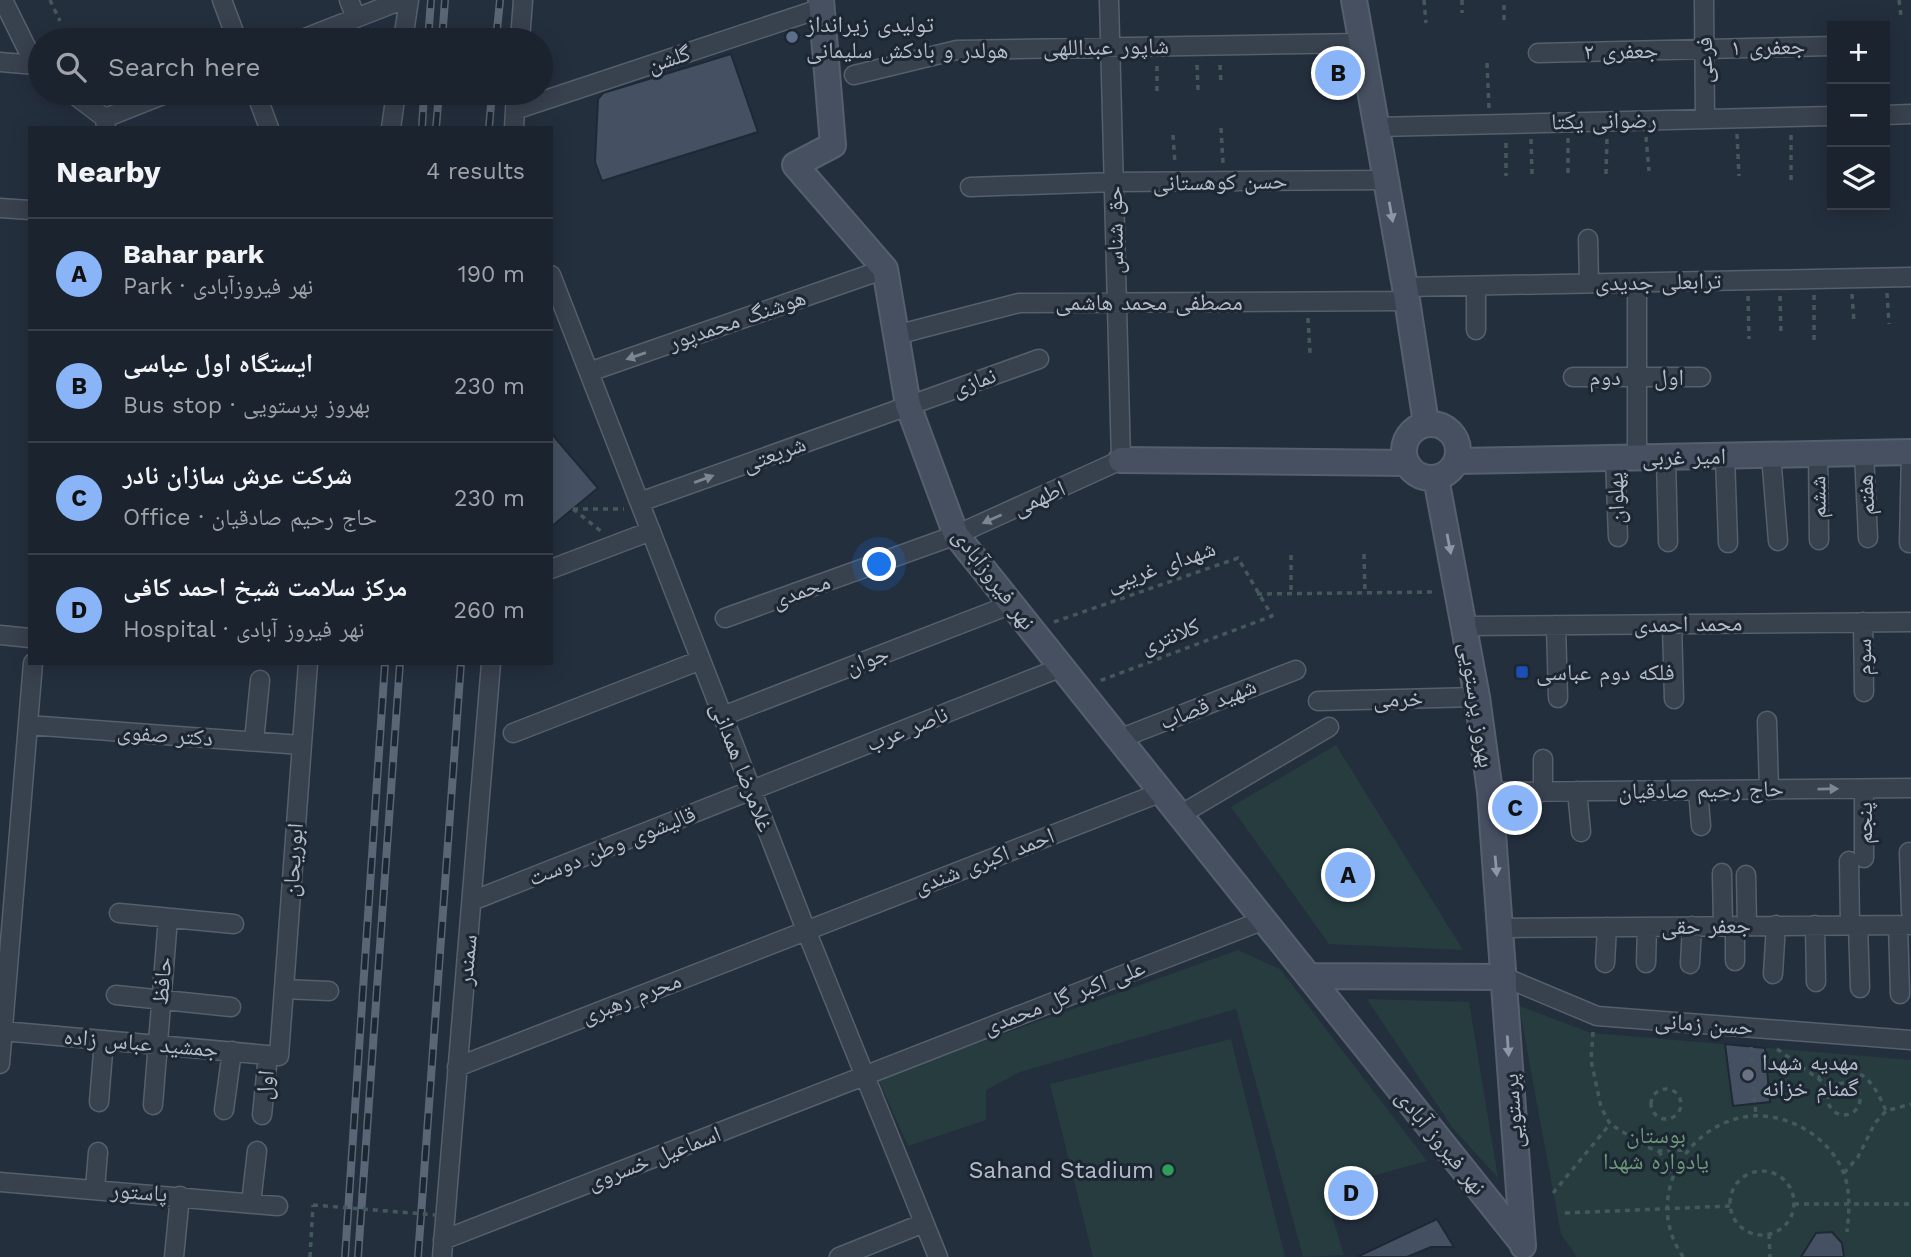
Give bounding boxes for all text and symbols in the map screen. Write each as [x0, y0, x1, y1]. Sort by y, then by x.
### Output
place label: تولیدی زیرانداز هولدر و بادکش سلیمانی [805, 11, 1009, 64]
map controls [1827, 21, 1890, 210]
button: + [1827, 21, 1890, 84]
search box [28, 28, 553, 105]
marker: تولیدی زیرانداز هولدر و بادکش سلیمانی [784, 29, 800, 45]
street label: شاپور عبداللهی [1043, 32, 1169, 62]
street label: جعفری ۱ [1730, 33, 1806, 61]
street label: جعفری ۲ [1583, 37, 1659, 65]
street label: فرعی [1691, 37, 1718, 83]
street label: گلشن [644, 39, 694, 79]
pin: B [1315, 47, 1361, 99]
icon: search [52, 48, 90, 86]
text: Search here [108, 52, 260, 82]
button: − [1827, 84, 1890, 147]
street label: رضوانی یکتا [1551, 107, 1657, 135]
button: layers [1827, 147, 1890, 210]
text: Nearby [56, 154, 161, 189]
text: 4 results [426, 158, 525, 185]
street label: حسن کوهستانی [1152, 167, 1288, 197]
street label: حق شناس [1101, 186, 1129, 274]
one-way arrow [1386, 201, 1397, 223]
text: Bahar park [123, 239, 264, 269]
text: A [71, 261, 87, 288]
text: 190 m [458, 261, 525, 288]
street label: ترابعلی جدیدی [1595, 267, 1722, 297]
text: Park · نهر فیروزآبادی [123, 273, 313, 300]
street label: هوشنگ محمدپور [664, 284, 809, 357]
street label: مصطفی محمد هاشمی [1055, 289, 1243, 316]
text: ایستگاه اول عباسی [123, 348, 313, 378]
one-way arrow [625, 351, 646, 362]
street label: نمازی [948, 362, 1000, 402]
street label: دوم [1589, 364, 1621, 393]
street label: اول [1654, 364, 1684, 391]
text: B [71, 373, 87, 400]
text: 230 m [454, 373, 525, 400]
text: Bus stop · بهروز پرستویی [123, 392, 370, 419]
street label: شریعتی [738, 430, 810, 478]
street label: امیر غربی [1642, 443, 1726, 471]
text: شرکت عرش سازان نادر [123, 460, 352, 490]
street label: پهلوان [1602, 472, 1631, 524]
one-way arrow [693, 473, 714, 484]
street label: هفتم [1851, 474, 1883, 516]
street label: اطهمی [1009, 475, 1069, 521]
street label: ششم [1804, 475, 1834, 518]
text: C [71, 485, 87, 512]
text: 230 m [454, 485, 525, 512]
text: Office · حاج رحیم صادقیان [123, 504, 377, 531]
one-way arrow [982, 513, 1002, 525]
street label: نهر فیروزآبادی [947, 523, 1041, 635]
one-way arrow [1444, 534, 1455, 556]
street label: شهدای غریبی [1103, 535, 1219, 597]
your location [862, 547, 896, 581]
street label: محمدی [768, 568, 834, 614]
text: مرکز سلامت شیخ احمد کافی [123, 572, 407, 602]
text: D [71, 597, 87, 624]
text: 260 m [454, 597, 525, 624]
street label: محمد احمدی [1633, 610, 1743, 638]
street label: کلانتری [1136, 612, 1204, 660]
text: Hospital · نهر فیروز آبادی [123, 616, 364, 643]
street label: سوم [1850, 638, 1879, 676]
street label: جوان [841, 639, 893, 681]
street label: بهروز پرستویی [1454, 640, 1500, 770]
place label: فلکه دوم عباسی [1536, 659, 1675, 688]
marker: فلکه دوم عباسی [1514, 664, 1530, 680]
street label: شهید قصاب [1156, 672, 1260, 736]
street label: خرمی [1372, 685, 1424, 713]
street label: غلامرضا همدانی [705, 698, 779, 836]
street label: ناصر عرب [862, 700, 952, 758]
street label: دکتر صفوی [116, 718, 214, 752]
street label: حاج رحیم صادقیان [1618, 775, 1784, 807]
pin: C [1492, 782, 1538, 834]
one-way arrow [1817, 783, 1839, 795]
street label: قالیشوی وطن دوست [524, 800, 700, 892]
street label: پنجم [1851, 802, 1880, 844]
street label: ابوریحان [277, 822, 309, 898]
street label: احمد اکبری شندی [910, 822, 1058, 900]
pin: A [1325, 849, 1371, 901]
one-way arrow [1491, 856, 1502, 878]
street label: جعفر حقی [1661, 912, 1751, 940]
street label: سمندر [451, 933, 483, 988]
street label: علی اکبر گل محمدی [979, 954, 1149, 1040]
street label: حافظ [146, 956, 178, 1006]
street label: محرم رهبری [577, 967, 686, 1031]
street label: حسن زمانی [1654, 1007, 1754, 1041]
street label: جمشید عباس زاده [63, 1023, 219, 1063]
one-way arrow [1503, 1035, 1514, 1057]
place label: مهدیه شهدا گمنام خزانه [1762, 1049, 1859, 1104]
marker: مهدیه شهدا گمنام خزانه [1740, 1067, 1756, 1083]
street label: اول [250, 1069, 280, 1101]
street label: پرستویی [1497, 1073, 1529, 1149]
street label: نهر فیروز آبادی [1390, 1084, 1492, 1200]
street label: اسماعیل خسروی [583, 1120, 725, 1196]
park label: بوستان یادواره شهدا [1603, 1122, 1709, 1175]
place label: Sahand Stadium [969, 1157, 1154, 1184]
marker: Sahand Stadium [1160, 1162, 1176, 1178]
pin: D [1328, 1167, 1374, 1219]
street label: پاستور [109, 1176, 168, 1208]

